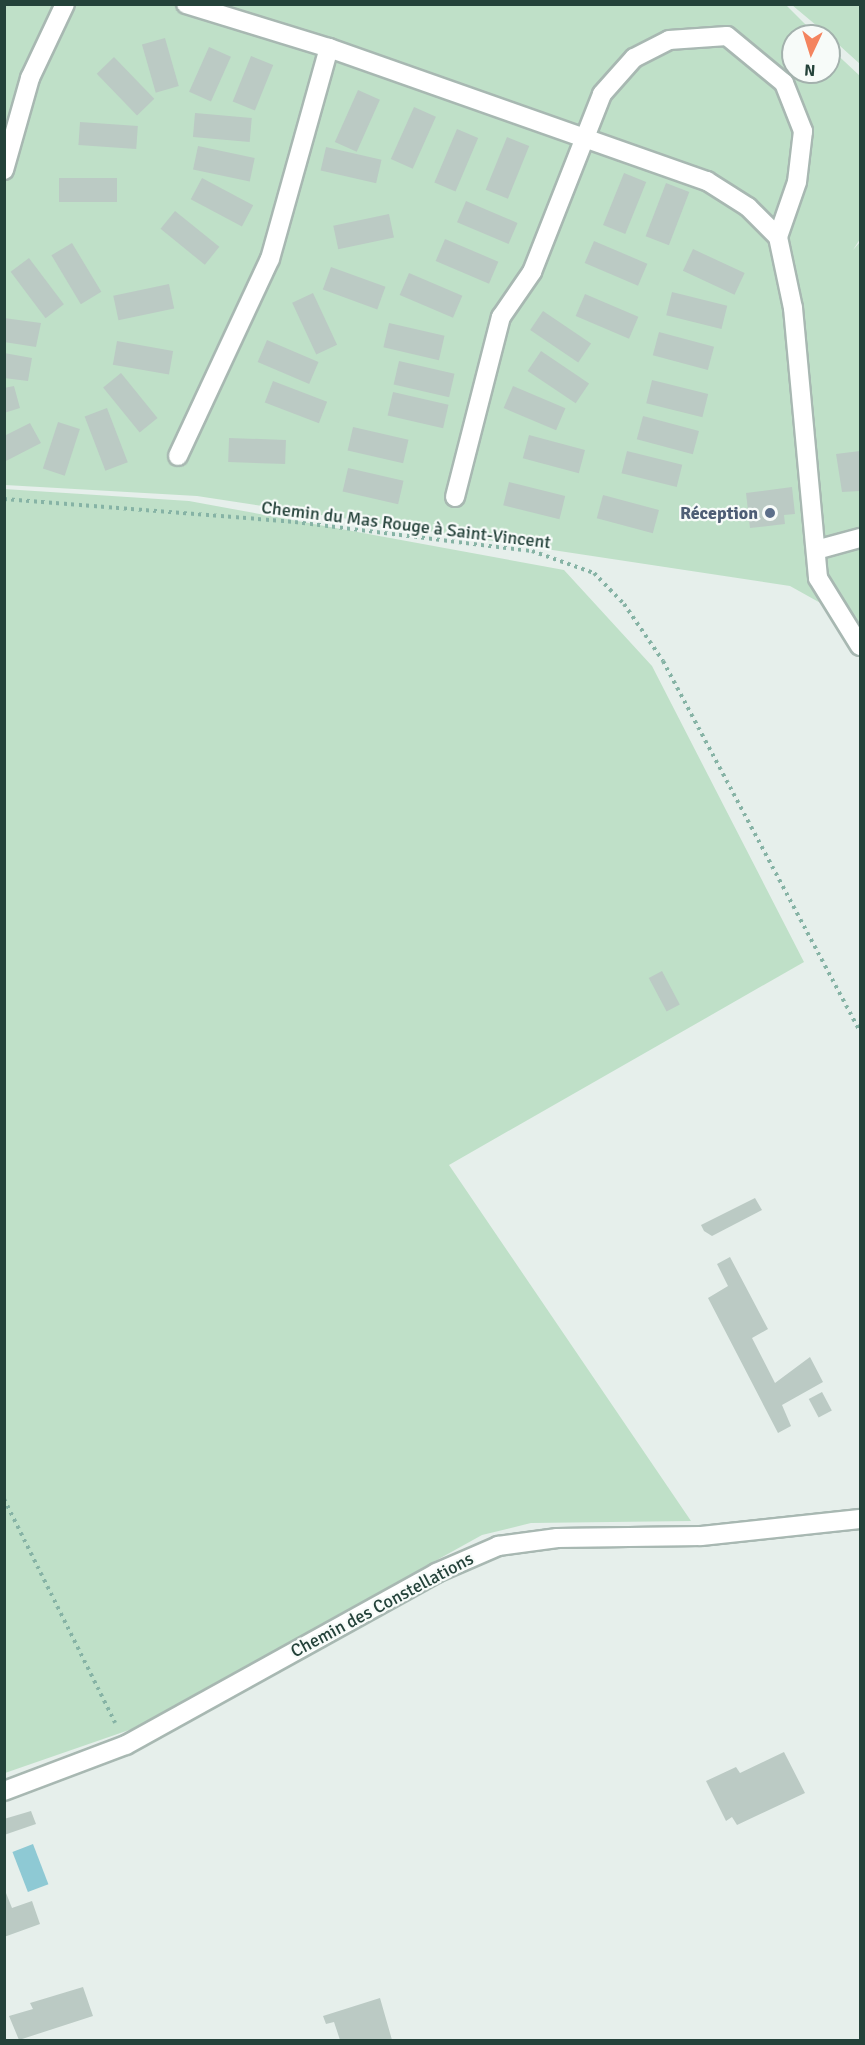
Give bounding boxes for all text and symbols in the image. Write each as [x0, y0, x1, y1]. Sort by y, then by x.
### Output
north arrow [781, 24, 841, 84]
text: N [804, 60, 816, 80]
street label: Chemin du Mas Rouge à Saint-Vincent [260, 497, 552, 553]
place label: Réception [680, 502, 758, 524]
marker: Réception [763, 506, 777, 520]
street label: Chemin des Constellations [287, 1548, 477, 1662]

